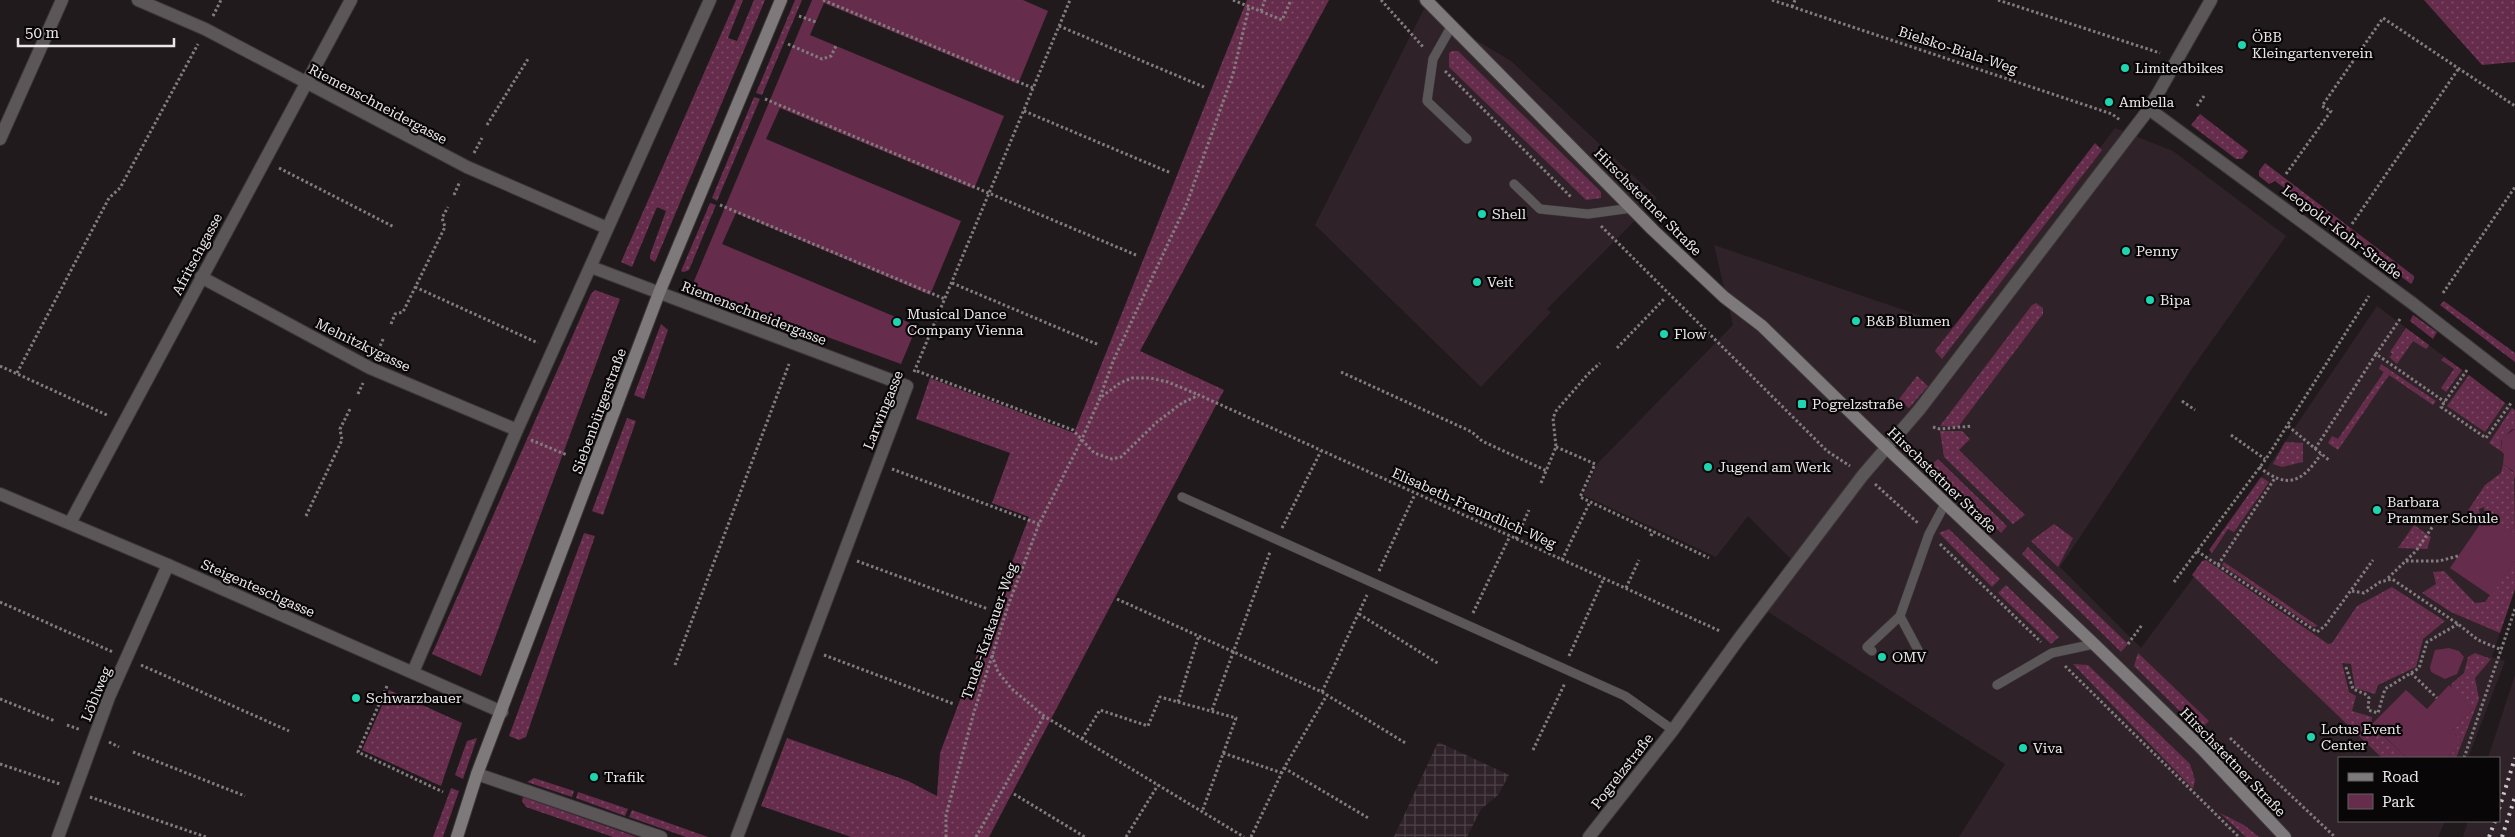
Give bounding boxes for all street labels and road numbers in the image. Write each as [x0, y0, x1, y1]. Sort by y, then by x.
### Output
street label: Bielsko-Biala-Weg [1897, 23, 2019, 77]
street label: Riemenschneidergasse [306, 61, 450, 147]
street label: Hirschstettner Straße [1591, 145, 1705, 259]
street label: Leopold-Kohr-Straße [2279, 182, 2405, 282]
street label: Afritschgasse [169, 210, 225, 298]
street label: Riemenschneidergasse [679, 278, 829, 348]
street label: Melnitzkygasse [313, 315, 413, 375]
street label: Siebenbürgerstraße [569, 346, 629, 476]
street label: Larwingasse [860, 368, 906, 452]
street label: Hirschstettner Straße [1884, 424, 2000, 536]
street label: Elisabeth-Freundlich-Weg [1389, 464, 1559, 552]
street label: Steigenteschgasse [199, 556, 318, 620]
street label: Trude-Krakauer-Weg [958, 561, 1020, 701]
street label: Löblweg [78, 664, 114, 724]
street label: Hirschstettner Straße [2177, 704, 2289, 820]
street label: Pogrelzstraße [1588, 730, 1656, 812]

